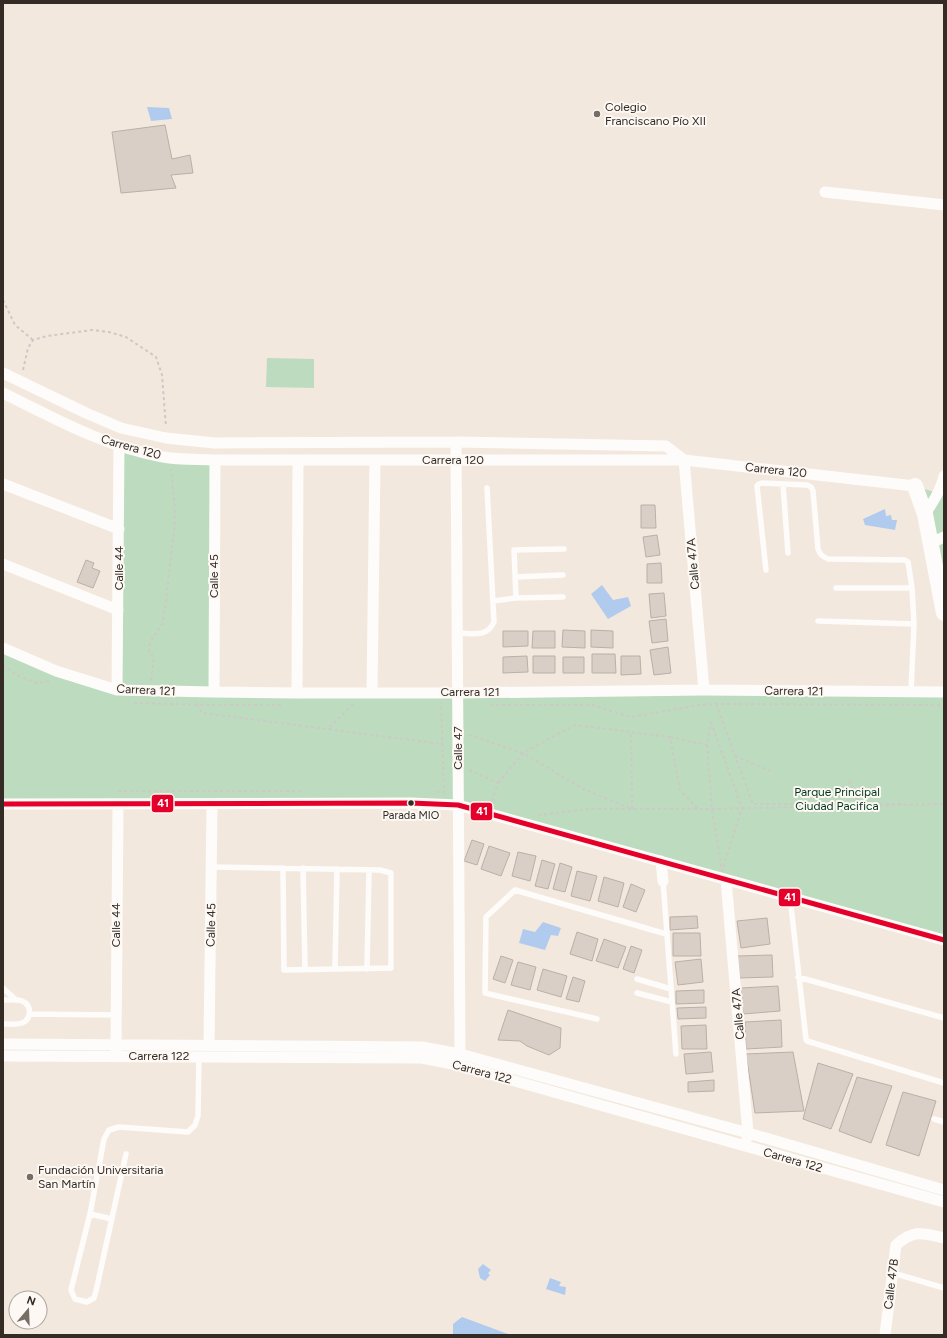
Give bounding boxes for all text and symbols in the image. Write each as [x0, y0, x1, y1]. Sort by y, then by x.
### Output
place label: Colegio Franciscano Pío XII [605, 100, 706, 128]
marker: Colegio Franciscano Pío XII [592, 109, 602, 119]
street label: Carrera 120 [99, 432, 163, 462]
street label: Carrera 120 [422, 453, 484, 467]
street label: Carrera 120 [744, 460, 808, 480]
street label: Calle 47A [684, 538, 702, 590]
street label: Calle 44 [112, 545, 126, 590]
street label: Calle 45 [207, 554, 221, 598]
street label: Carrera 121 [116, 681, 176, 699]
street label: Carrera 121 [764, 683, 824, 699]
street label: Carrera 121 [440, 685, 500, 699]
street label: Calle 47 [451, 726, 465, 770]
park label: Parque Principal Ciudad Pacifica [794, 785, 880, 813]
line badge: 41 [151, 794, 174, 813]
text: 41 [157, 797, 169, 810]
marker: Parada MIO [406, 798, 416, 808]
line badge: 41 [470, 802, 493, 821]
text: 41 [476, 805, 488, 818]
place label: Parada MIO [383, 809, 440, 822]
line badge: 41 [778, 888, 801, 907]
text: 41 [784, 891, 796, 904]
street label: Calle 44 [109, 902, 123, 947]
street label: Calle 45 [204, 903, 218, 947]
street label: Calle 47A [729, 988, 747, 1040]
street label: Carrera 122 [129, 1049, 189, 1063]
street label: Carrera 122 [451, 1057, 513, 1087]
street label: Carrera 122 [762, 1145, 824, 1175]
place label: Fundación Universitaria San Martín [38, 1163, 163, 1191]
marker: Fundación Universitaria San Martín [25, 1172, 35, 1182]
street label: Calle 47B [881, 1258, 901, 1310]
north arrow [8, 1290, 48, 1330]
text: N [25, 1293, 37, 1309]

